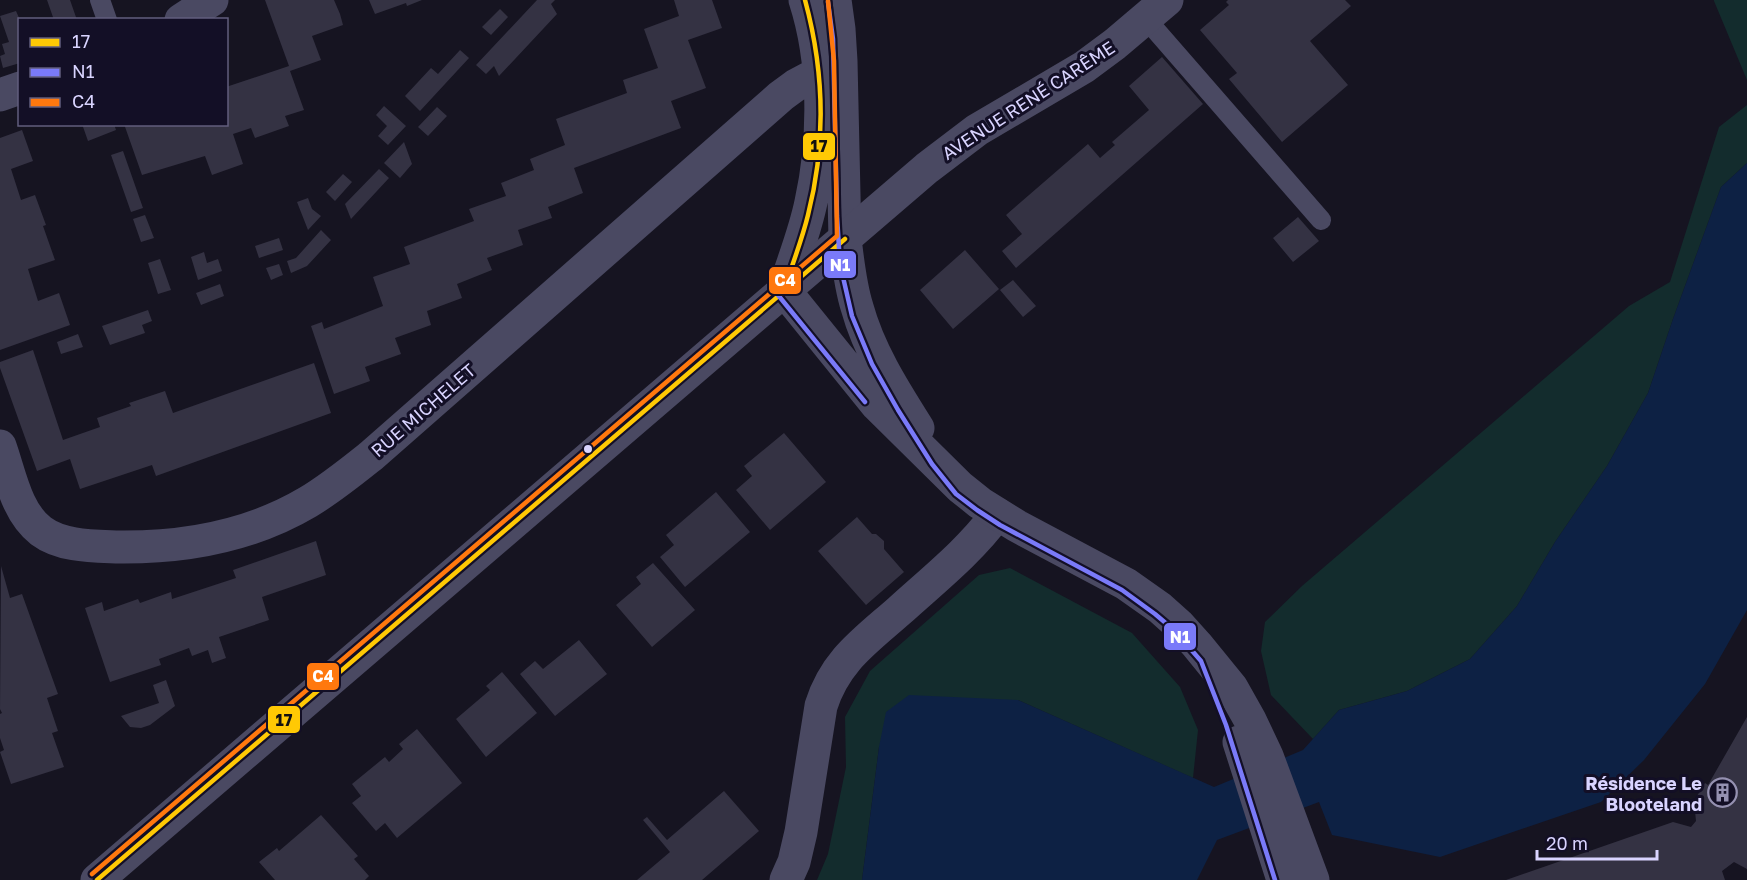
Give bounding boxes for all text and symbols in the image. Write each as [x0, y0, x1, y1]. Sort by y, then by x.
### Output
legend [18, 18, 228, 126]
text: 17 [72, 30, 90, 52]
street label: AVENUE RENÉ CARÊME [937, 36, 1119, 164]
text: N1 [72, 60, 95, 82]
text: C4 [72, 90, 95, 112]
line badge: 17 [802, 132, 836, 161]
text: 17 [811, 136, 828, 156]
line badge: N1 [823, 250, 857, 279]
text: N1 [830, 255, 850, 275]
line badge: C4 [768, 266, 802, 295]
text: C4 [774, 270, 796, 290]
street label: RUE MICHELET [366, 359, 480, 461]
unlabelled marker [582, 443, 594, 455]
line badge: N1 [1163, 622, 1197, 651]
text: N1 [1170, 627, 1190, 647]
line badge: C4 [306, 662, 340, 691]
text: C4 [312, 666, 334, 686]
line badge: 17 [267, 705, 301, 734]
text: 17 [276, 710, 293, 730]
place label: Résidence Le Blooteland [1585, 772, 1702, 815]
building icon: Résidence Le Blooteland [1707, 777, 1739, 809]
scale bar [1537, 823, 1657, 861]
text: 20 m [1546, 832, 1588, 854]

